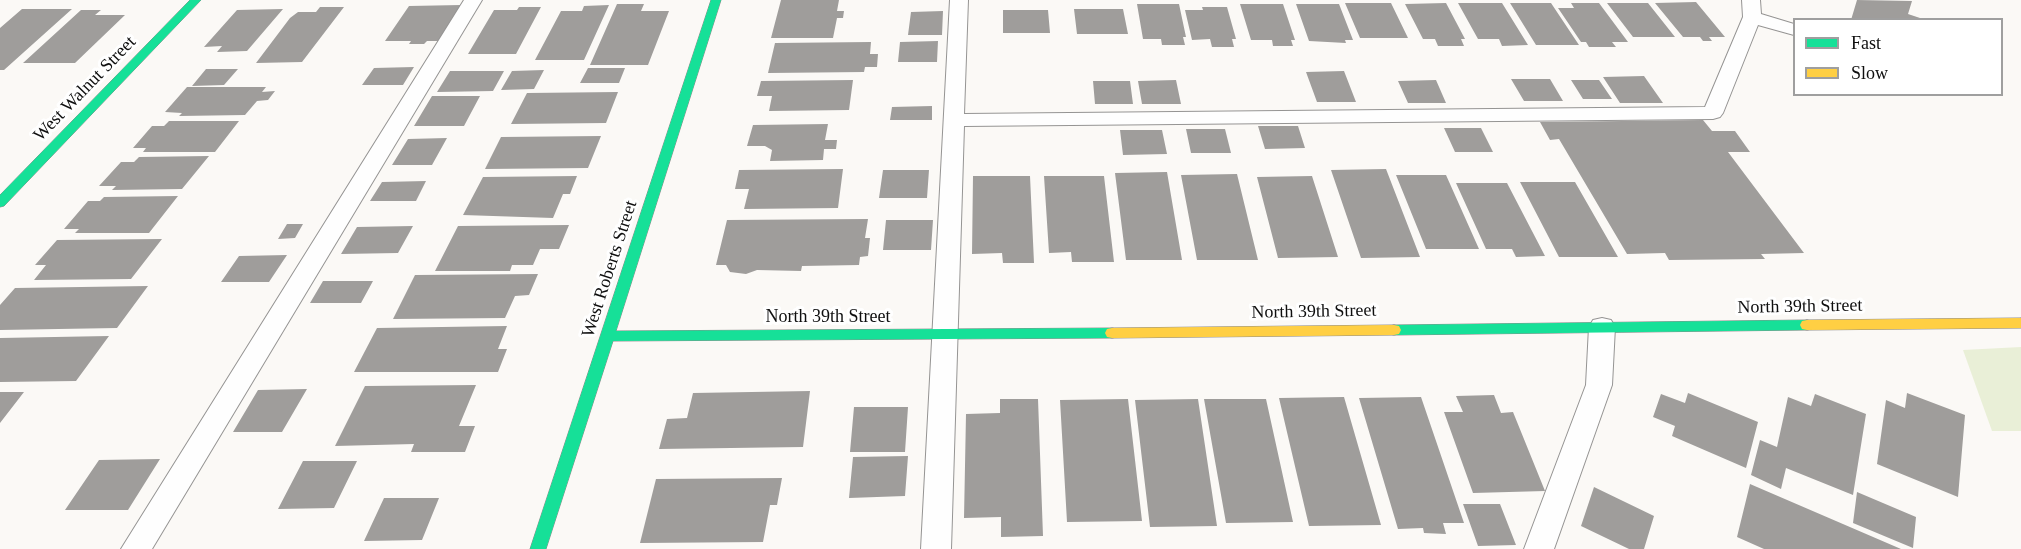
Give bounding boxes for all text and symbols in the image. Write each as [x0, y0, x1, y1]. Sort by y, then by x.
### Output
legend [1793, 18, 2003, 96]
street label: West Walnut Street [29, 32, 141, 146]
text: Fast [1851, 33, 1881, 53]
text: Slow [1851, 63, 1888, 83]
street label: West Roberts Street [578, 198, 642, 340]
street label: North 39th Street [1737, 295, 1863, 319]
street label: North 39th Street [1251, 300, 1377, 324]
street label: North 39th Street [766, 306, 890, 328]

